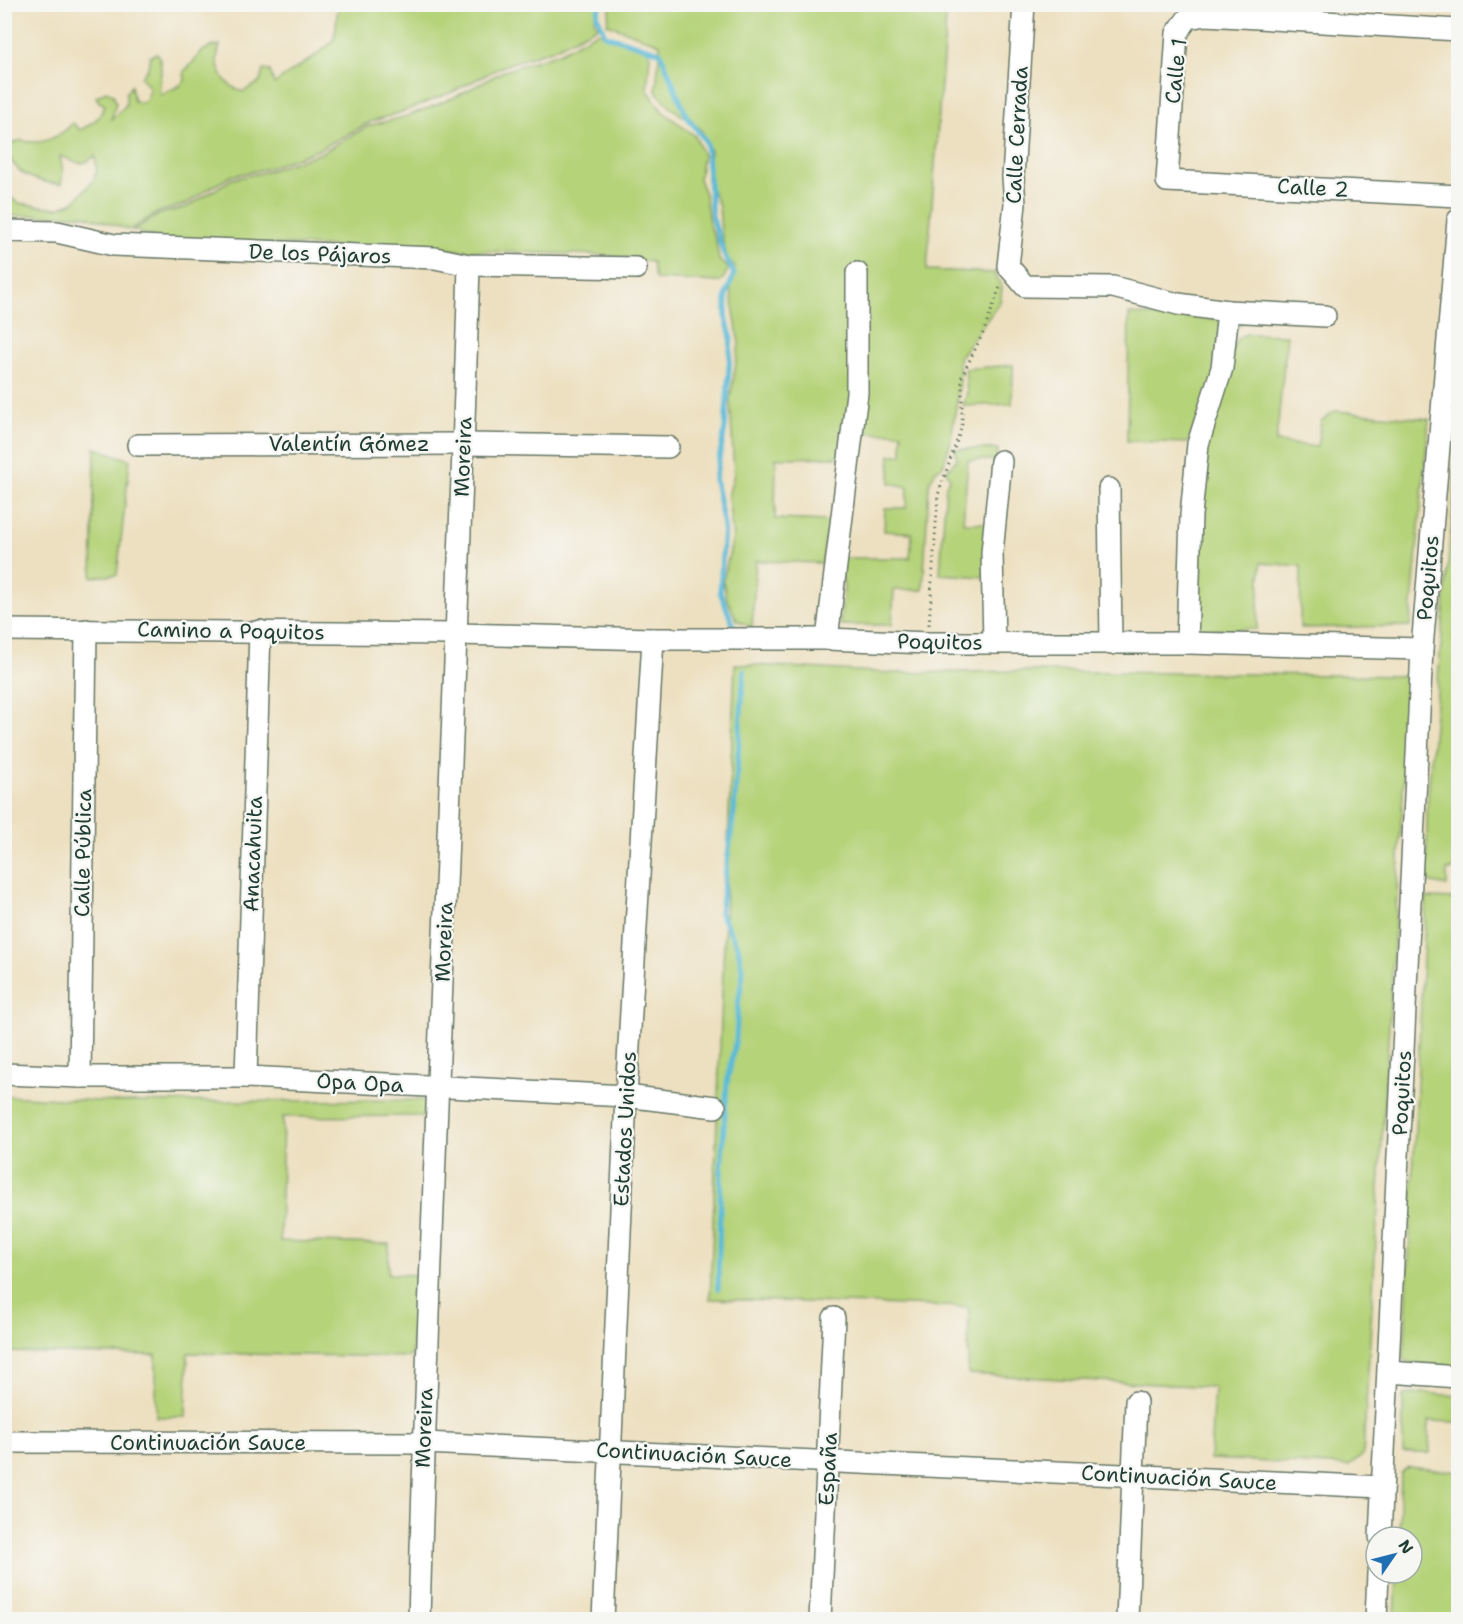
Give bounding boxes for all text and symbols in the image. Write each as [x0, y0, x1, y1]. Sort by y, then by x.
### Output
street label: Calle 1 [1159, 37, 1193, 105]
street label: Calle Cerrada [999, 65, 1035, 205]
street label: Calle 2 [1276, 172, 1350, 204]
street label: De los Pájaros [248, 238, 392, 270]
street label: Moreira [448, 417, 478, 497]
street label: Valentín Gómez [269, 430, 430, 458]
street label: Poquitos [1410, 534, 1446, 622]
street label: Camino a Poquitos [137, 615, 325, 647]
street label: Poquitos [897, 627, 983, 657]
street label: Calle Pública [68, 789, 98, 917]
street label: Anacahuita [237, 795, 269, 913]
street label: Moreira [429, 902, 459, 982]
street label: Poquitos [1386, 1050, 1418, 1136]
street label: Estados Unidos [607, 1051, 643, 1207]
street label: Opa Opa [316, 1067, 404, 1099]
street label: Moreira [409, 1388, 439, 1468]
street label: Continuación Sauce [110, 1429, 306, 1457]
street label: España [812, 1432, 844, 1506]
street label: Continuación Sauce [595, 1436, 793, 1474]
street label: Continuación Sauce [1080, 1459, 1278, 1497]
north arrow [1364, 1525, 1424, 1585]
text: N [1394, 1535, 1418, 1558]

